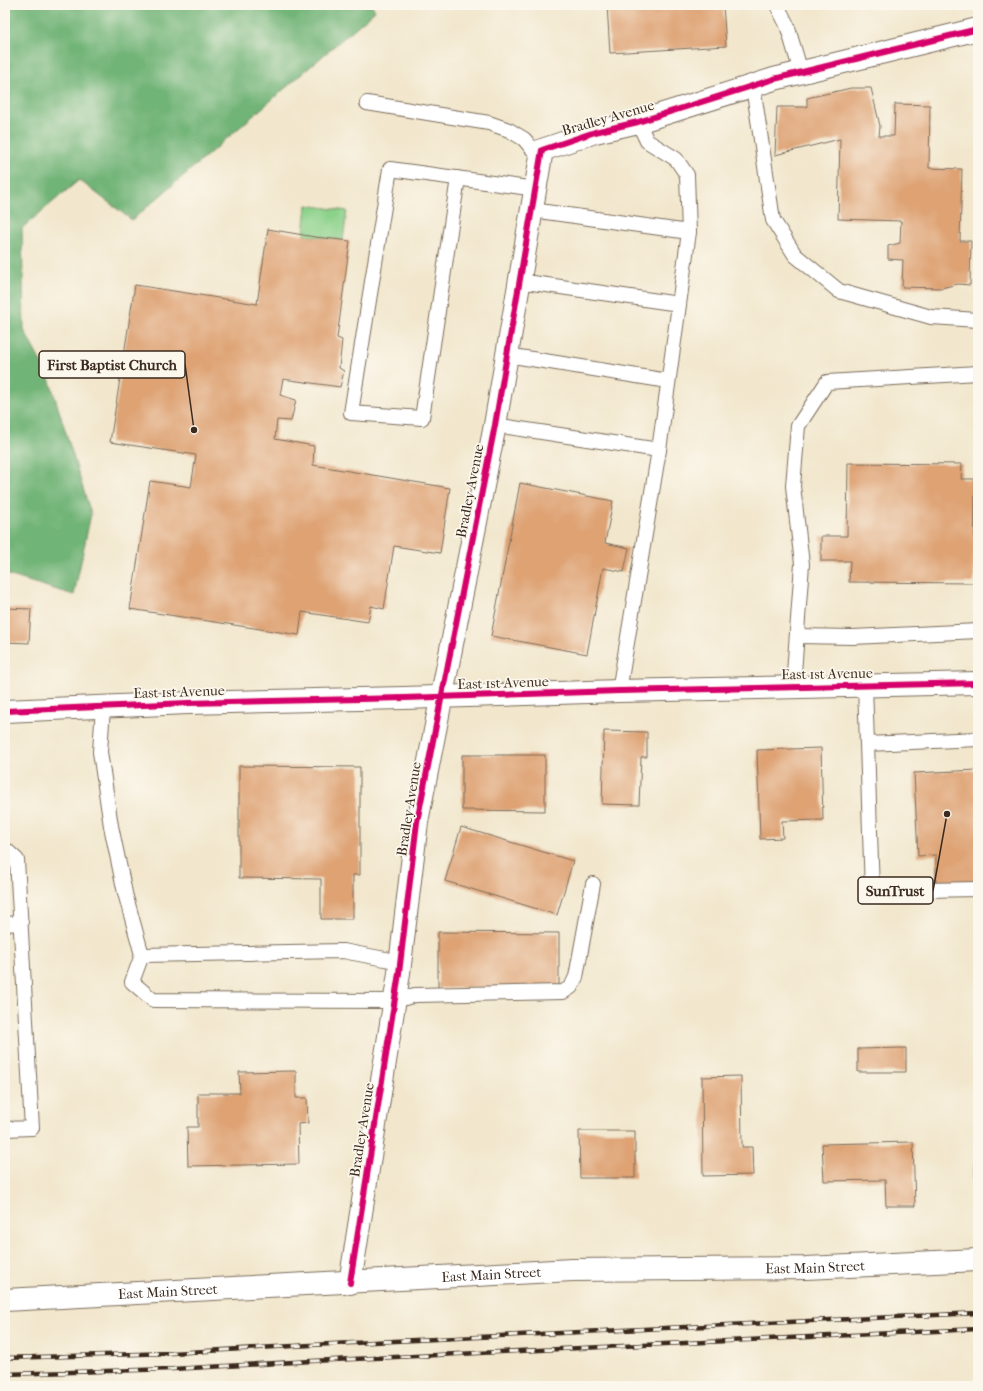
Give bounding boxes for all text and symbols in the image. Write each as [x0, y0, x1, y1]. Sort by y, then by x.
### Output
street label: Bradley Avenue [560, 97, 656, 139]
callout: First Baptist Church [39, 351, 185, 378]
text: First Baptist Church [46, 356, 177, 374]
street label: Bradley Avenue [453, 443, 487, 539]
street label: East 1st Avenue [781, 665, 873, 683]
street label: East 1st Avenue [457, 673, 549, 693]
street label: East 1st Avenue [133, 682, 225, 702]
street label: Bradley Avenue [393, 761, 425, 857]
callout: SunTrust [858, 877, 933, 904]
text: SunTrust [866, 882, 925, 900]
street label: Bradley Avenue [346, 1082, 378, 1178]
street label: East Main Street [765, 1257, 865, 1277]
street label: East Main Street [441, 1263, 542, 1285]
street label: East Main Street [117, 1280, 218, 1303]

